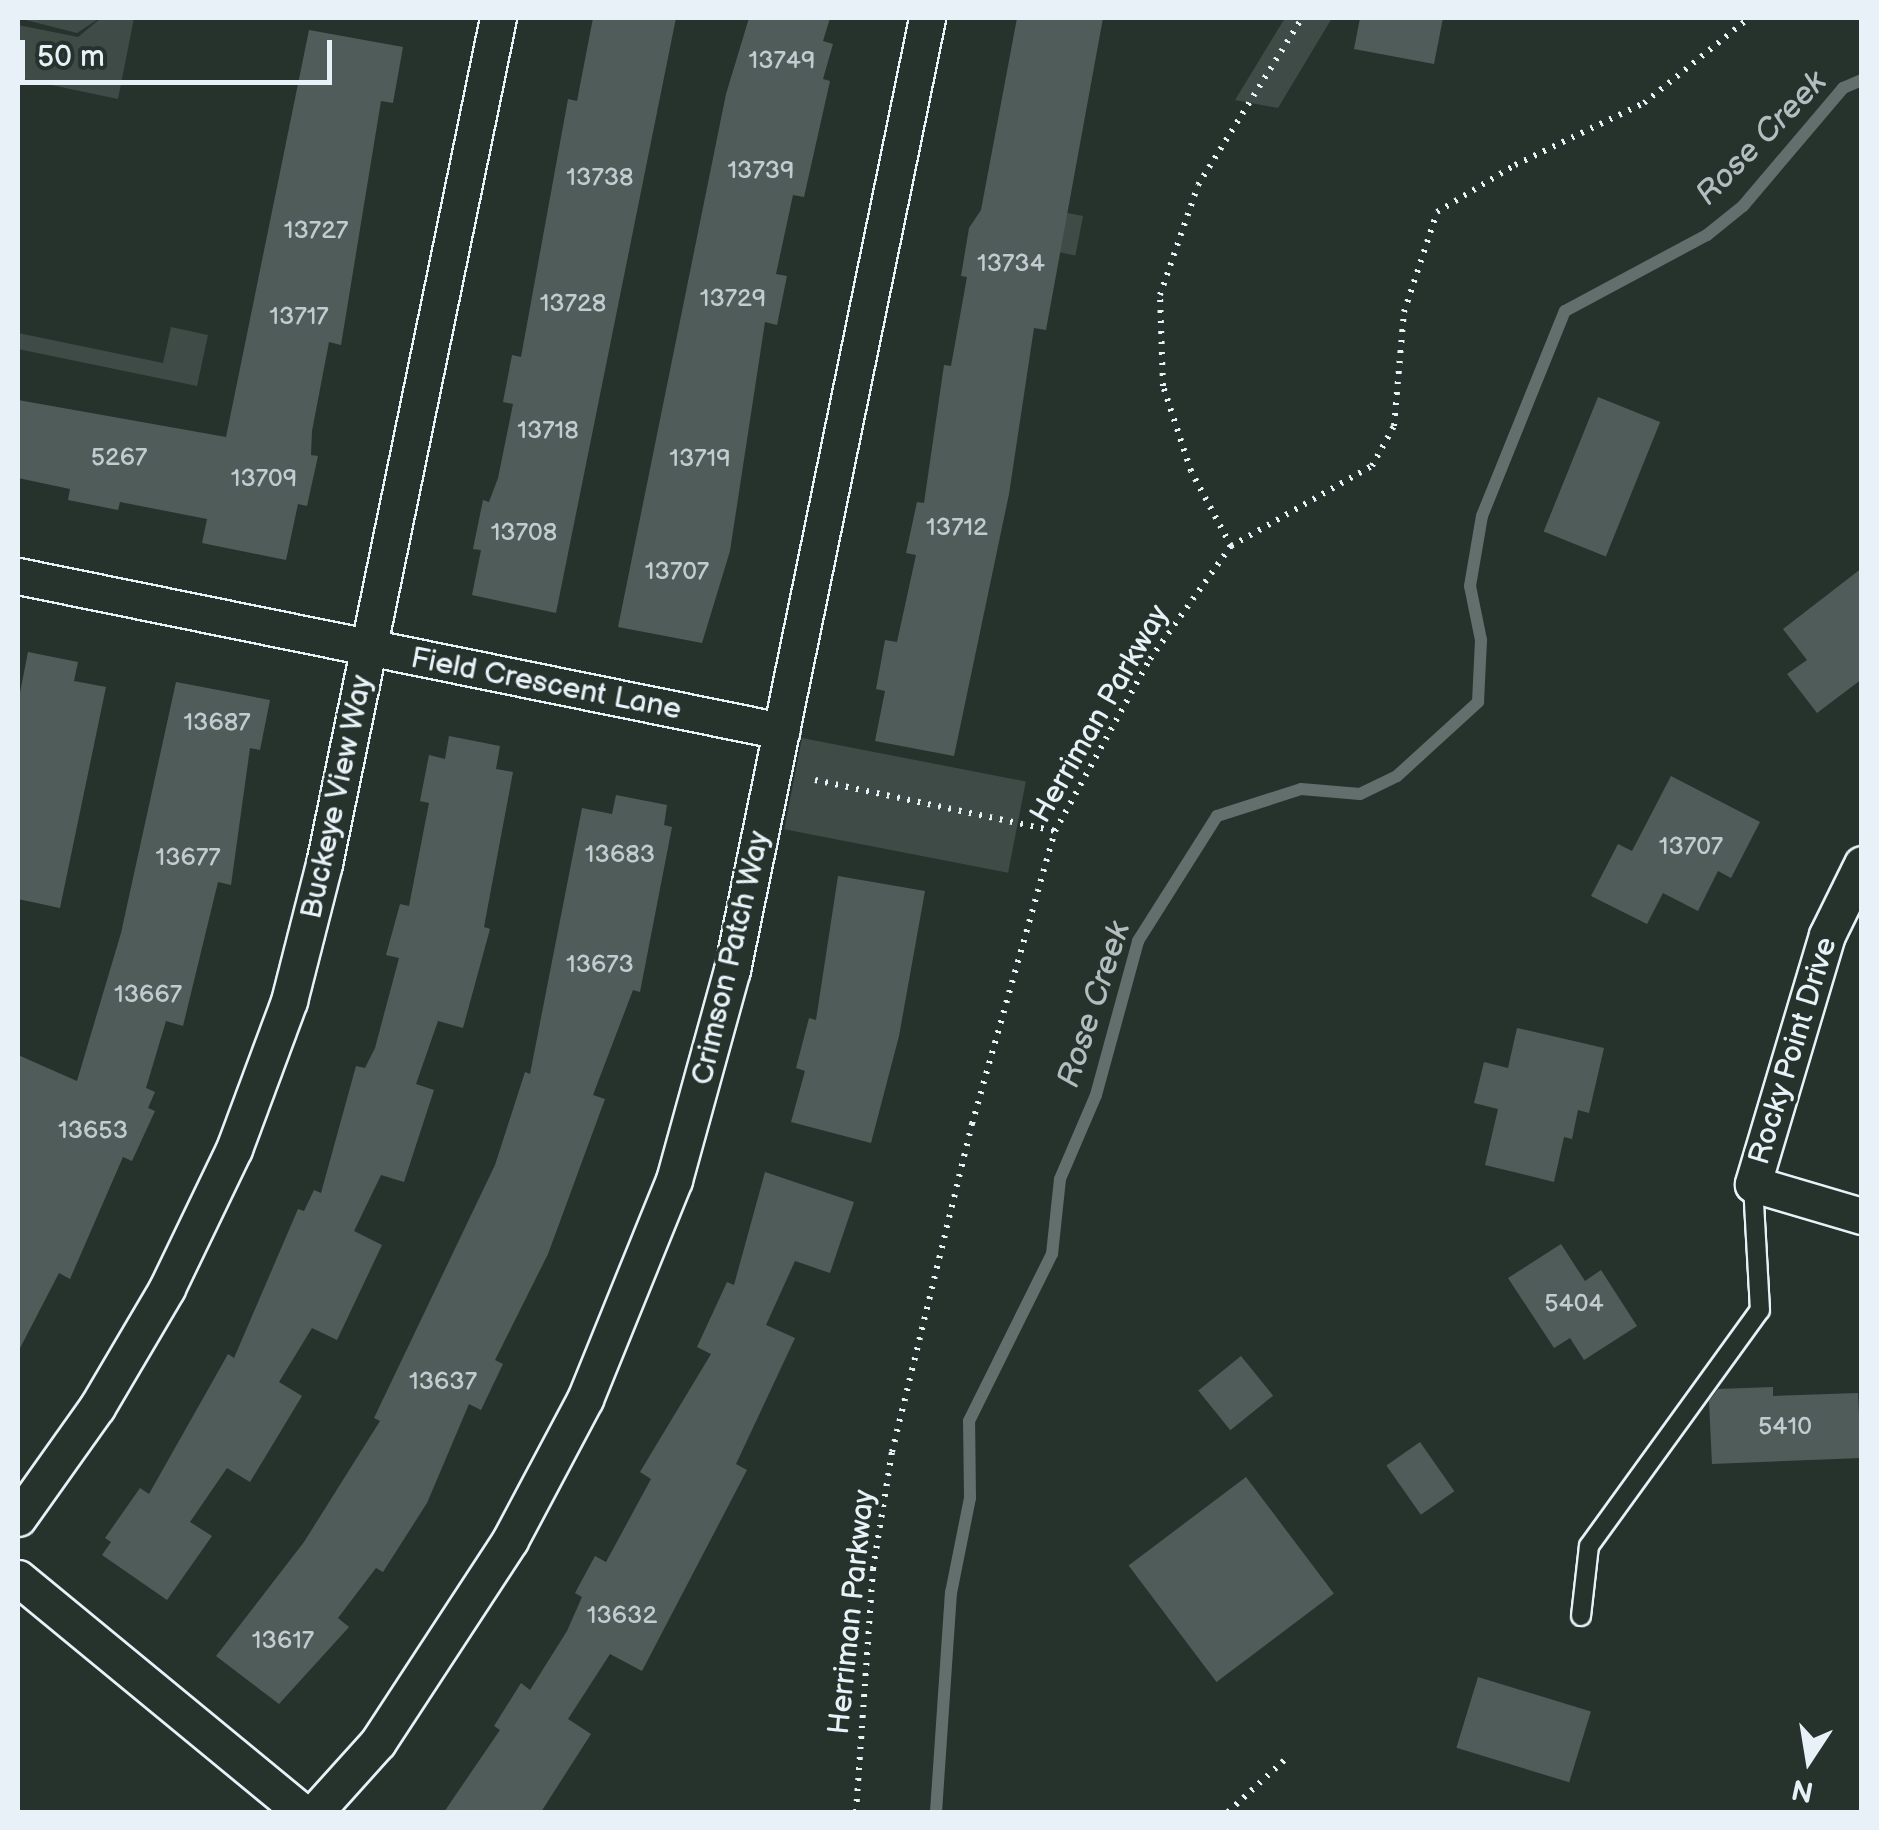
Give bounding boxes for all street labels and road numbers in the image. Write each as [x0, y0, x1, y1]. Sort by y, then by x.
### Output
street label: Herriman Parkway [1023, 599, 1177, 829]
street label: Field Crescent Lane [408, 640, 684, 728]
street label: Buckeye View Way [293, 671, 381, 923]
street label: Crimson Patch Way [684, 827, 778, 1089]
street label: Rocky Point Drive [1741, 932, 1845, 1170]
street label: Herriman Parkway [821, 1488, 883, 1736]

